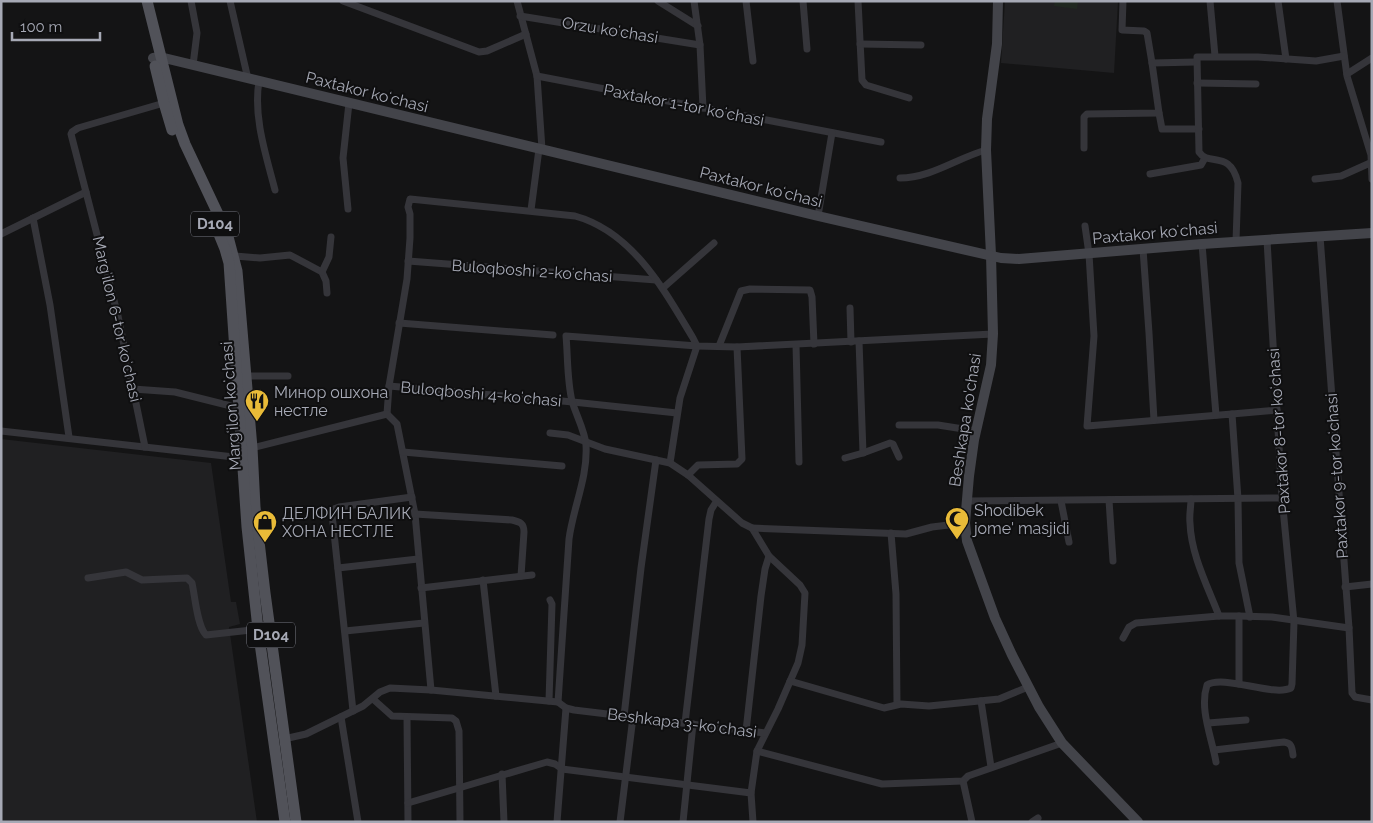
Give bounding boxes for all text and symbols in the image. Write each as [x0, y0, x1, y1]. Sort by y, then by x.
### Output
scale bar [12, 10, 100, 42]
street label: Orzu koʻchasi [561, 13, 659, 47]
text: 100 m [20, 18, 62, 36]
street label: Paxtakor koʻchasi [304, 68, 430, 116]
street label: Paxtakor 1-tor koʻchasi [602, 80, 766, 130]
street label: Paxtakor koʻchasi [698, 163, 824, 211]
road number: D104 [191, 212, 239, 236]
street label: Paxtakor koʻchasi [1092, 218, 1218, 248]
street label: Margʻilon 6-tor koʻchasi [89, 234, 145, 404]
street label: Buloqboshi 2-koʻchasi [451, 256, 613, 286]
street label: Margʻilon koʻchasi [217, 341, 245, 471]
street label: Paxtakor 8-tor koʻchasi [1264, 348, 1294, 514]
street label: Beshkapa ko'chasi [945, 352, 985, 488]
street label: Buloqboshi 4-koʻchasi [400, 378, 562, 410]
place label: Минор ошхона нестле [274, 383, 388, 420]
restaurant icon: Минор ошхона нестле [244, 388, 270, 422]
street label: Paxtakor 9-tor koʻchasi [1322, 393, 1352, 559]
place label: Shodibek jome' masjidi [972, 501, 1070, 538]
place label: ДЕЛФИН БАЛИК ХОНА НЕСТЛЕ [282, 504, 411, 541]
mosque icon: Shodibek jome' masjidi [944, 506, 970, 540]
shop icon: ДЕЛФИН БАЛИК ХОНА НЕСТЛЕ [252, 509, 278, 543]
road number: D104 [247, 622, 295, 648]
street label: Beshkapa 3-koʻchasi [606, 704, 758, 742]

